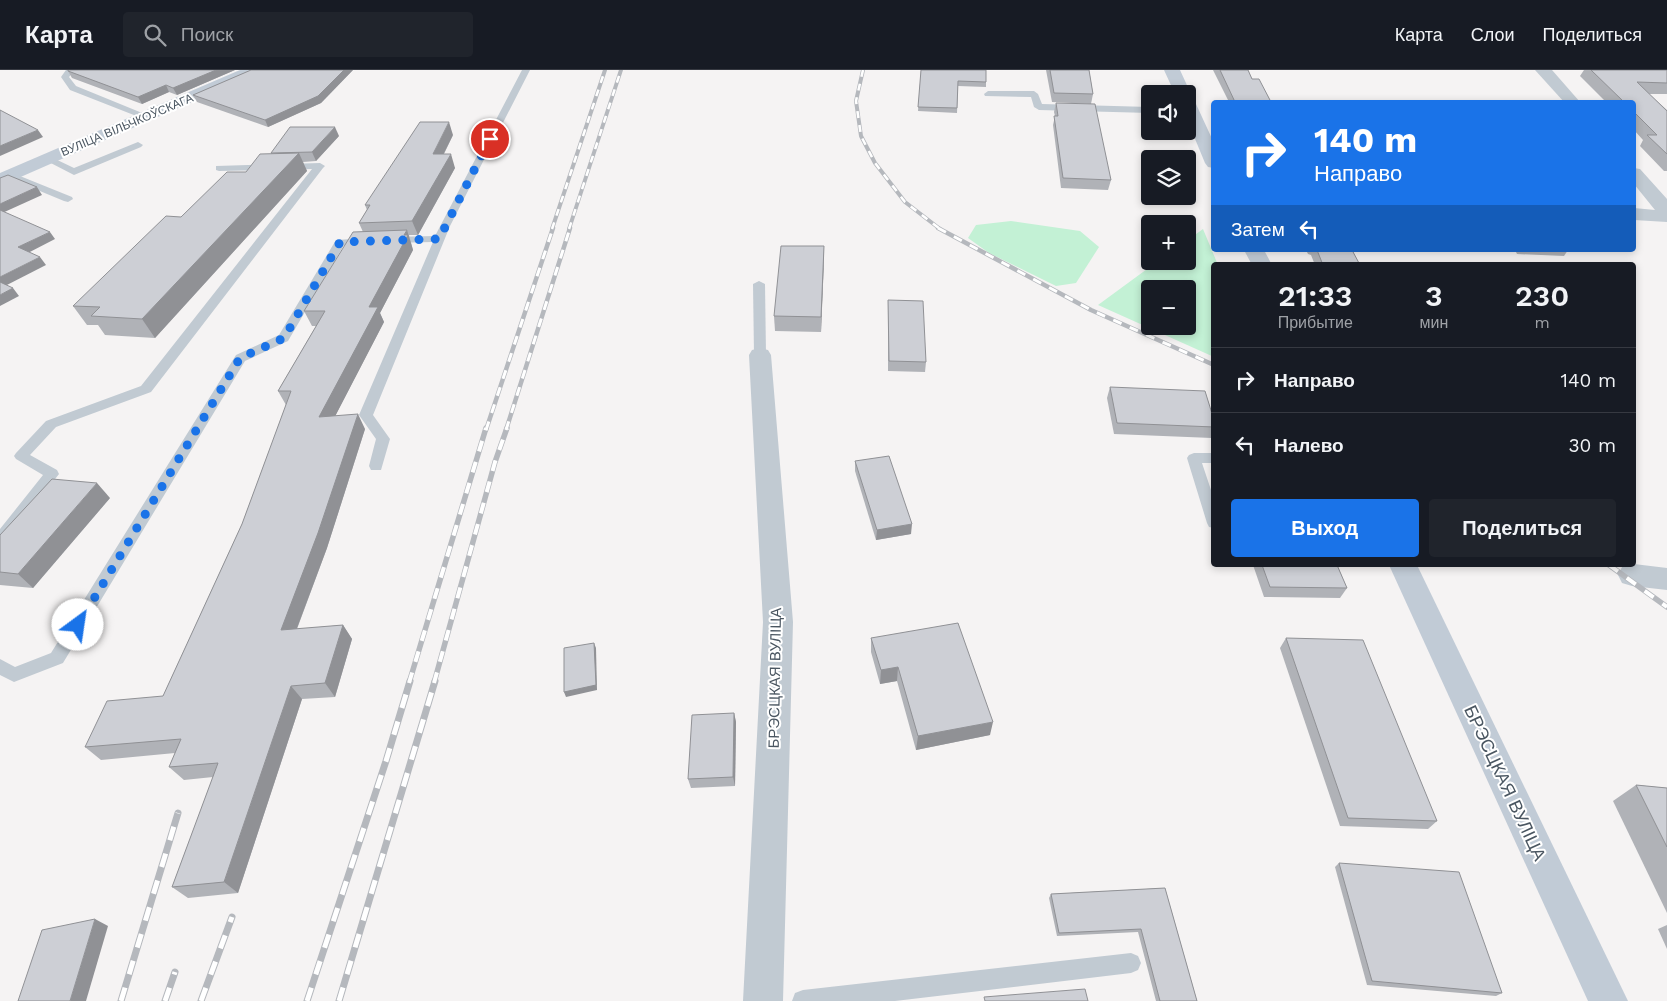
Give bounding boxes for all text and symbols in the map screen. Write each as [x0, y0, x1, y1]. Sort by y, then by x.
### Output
search box [123, 12, 473, 57]
text: Карта [25, 21, 93, 49]
icon: search [141, 21, 169, 49]
text: Поиск [181, 23, 233, 46]
text: Карта [1395, 24, 1443, 45]
text: Слои [1471, 24, 1515, 45]
text: Поделиться [1543, 24, 1642, 45]
map controls [1141, 85, 1196, 335]
button: sound [1141, 85, 1196, 140]
street label: ВУЛІЦА ВІЛЬЧКОЎСКАГА [58, 90, 195, 159]
pin [469, 118, 511, 160]
text: 140 m [1314, 119, 1417, 161]
icon: right [1231, 120, 1296, 185]
icon: arrive [476, 125, 504, 153]
button: layers [1141, 150, 1196, 205]
text: Направо [1314, 161, 1402, 186]
button: + [1141, 215, 1196, 270]
icon: left [1295, 215, 1323, 243]
text: Затем [1231, 218, 1285, 241]
text: 21:33 [1278, 278, 1353, 313]
text: 3 [1425, 278, 1443, 313]
text: 230 [1515, 278, 1569, 313]
button: − [1141, 280, 1196, 335]
text: Прибытие [1278, 313, 1353, 332]
text: мин [1419, 313, 1448, 332]
text: m [1534, 313, 1550, 332]
icon: right [1231, 366, 1259, 394]
text: Направо [1274, 369, 1355, 392]
text: 140 m [1561, 369, 1616, 392]
icon: left [1231, 431, 1259, 459]
text: Налево [1274, 434, 1344, 457]
text: 30 m [1569, 434, 1616, 457]
button: Выход [1231, 499, 1419, 557]
button: Поделиться [1429, 499, 1616, 557]
position arrow [51, 598, 103, 650]
street label: БРЭСЦКАЯ ВУЛІЦА [765, 607, 785, 749]
street label: БРЭСЦКАЯ ВУЛІЦА [1460, 702, 1551, 864]

